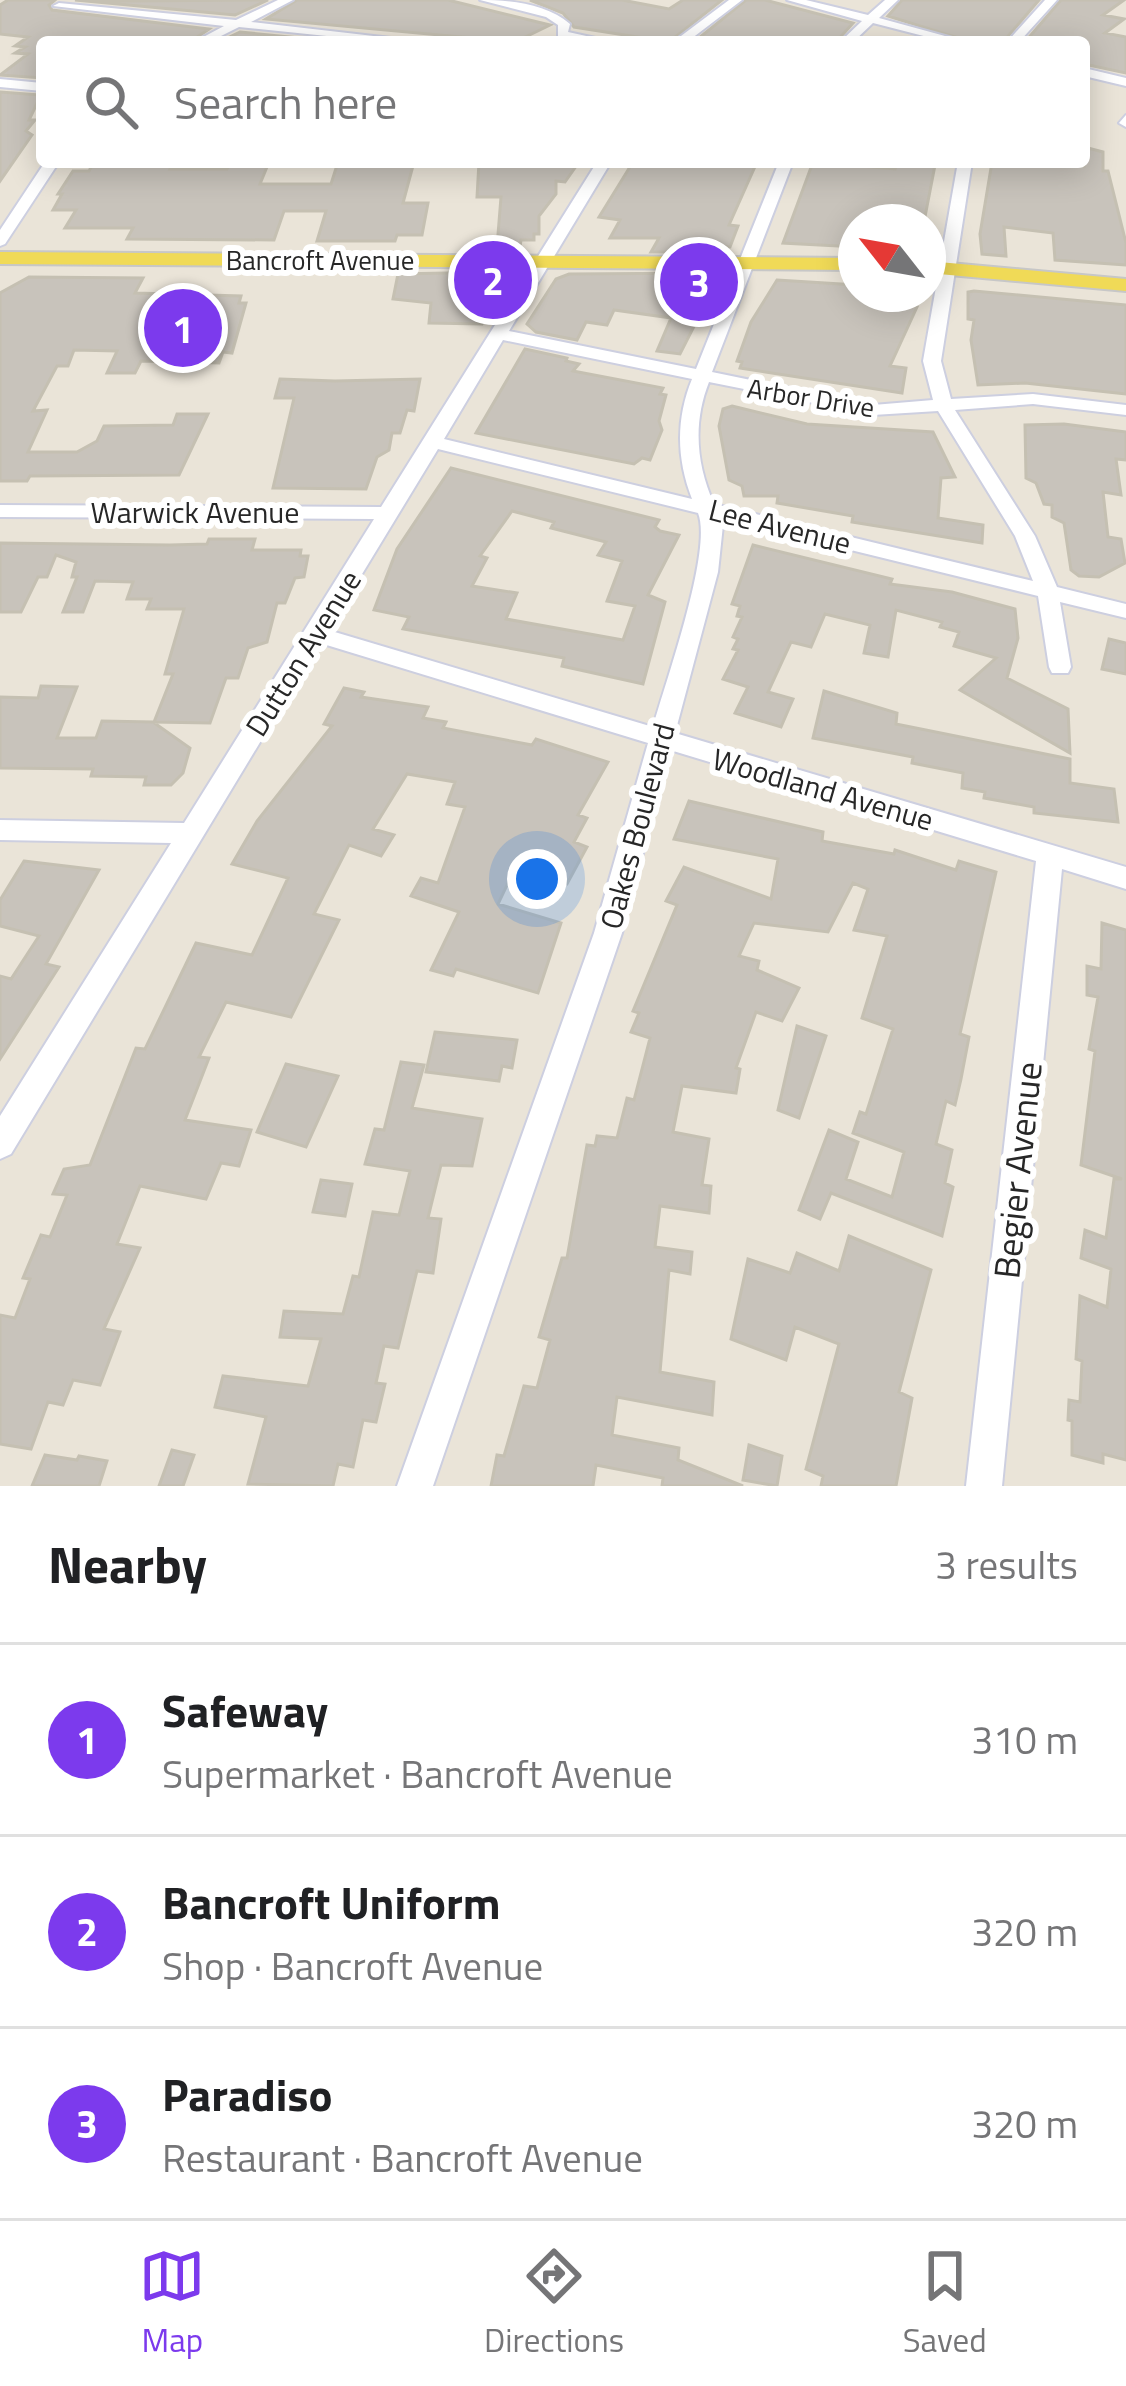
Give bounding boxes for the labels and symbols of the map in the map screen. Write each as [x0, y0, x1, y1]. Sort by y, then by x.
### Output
north arrow [838, 204, 946, 312]
pin: 2 [454, 235, 532, 325]
pin: 3 [660, 237, 738, 327]
street label: Bancroft Avenue [226, 239, 414, 280]
pin: 1 [144, 283, 222, 373]
street label: Arbor Drive [744, 367, 878, 427]
street label: Lee Avenue [704, 486, 856, 566]
street label: Warwick Avenue [91, 489, 299, 535]
street label: Dutton Avenue [233, 561, 373, 745]
street label: Oakes Boulevard [587, 718, 687, 934]
street label: Woodland Avenue [707, 735, 939, 843]
your location [507, 849, 567, 909]
street label: Begier Avenue [978, 1059, 1056, 1281]

